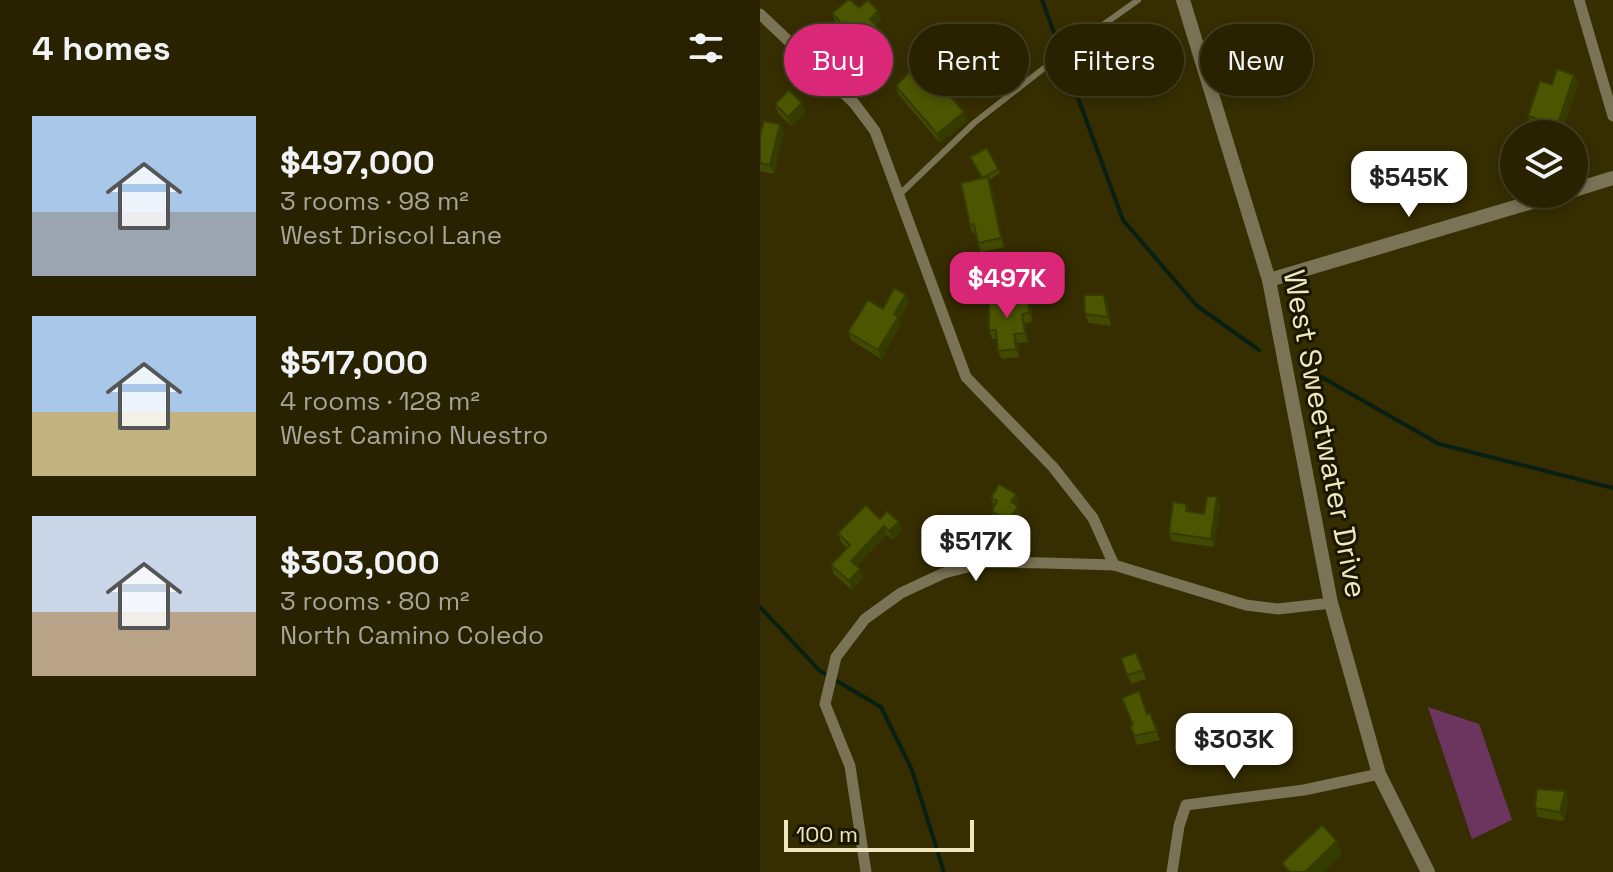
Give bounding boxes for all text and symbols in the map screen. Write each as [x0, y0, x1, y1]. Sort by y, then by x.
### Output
chip: Buy [784, 24, 893, 96]
chip: Rent [909, 24, 1029, 96]
chip: Filters [1045, 24, 1184, 96]
chip: New [1200, 24, 1313, 96]
icon: filters [684, 26, 728, 70]
text: 4 homes [32, 27, 170, 70]
map controls [1500, 120, 1588, 208]
button: layers [1500, 120, 1588, 208]
text: $497,000 [280, 141, 435, 184]
icon: home [96, 148, 192, 244]
pin: $545K [1353, 151, 1465, 219]
text: $545K [1369, 160, 1449, 194]
text: 3 rooms · 98 m² [280, 184, 469, 218]
text: West Driscol Lane [280, 218, 502, 252]
pin: $497K [951, 252, 1063, 320]
text: $497K [968, 261, 1046, 295]
street label: West Sweetwater Drive [1275, 267, 1376, 601]
text: $517,000 [280, 341, 428, 384]
icon: home [96, 348, 192, 444]
text: 4 rooms · 128 m² [280, 384, 480, 418]
text: West Camino Nuestro [280, 418, 548, 452]
pin: $517K [920, 515, 1032, 583]
text: $517K [939, 524, 1013, 558]
text: $303,000 [280, 541, 440, 584]
icon: home [96, 548, 192, 644]
text: 3 rooms · 80 m² [280, 584, 470, 618]
text: North Camino Coledo [280, 618, 544, 652]
pin: $303K [1178, 713, 1290, 781]
text: $303K [1194, 722, 1274, 756]
scale bar [784, 816, 974, 852]
text: 100 m [796, 820, 858, 848]

